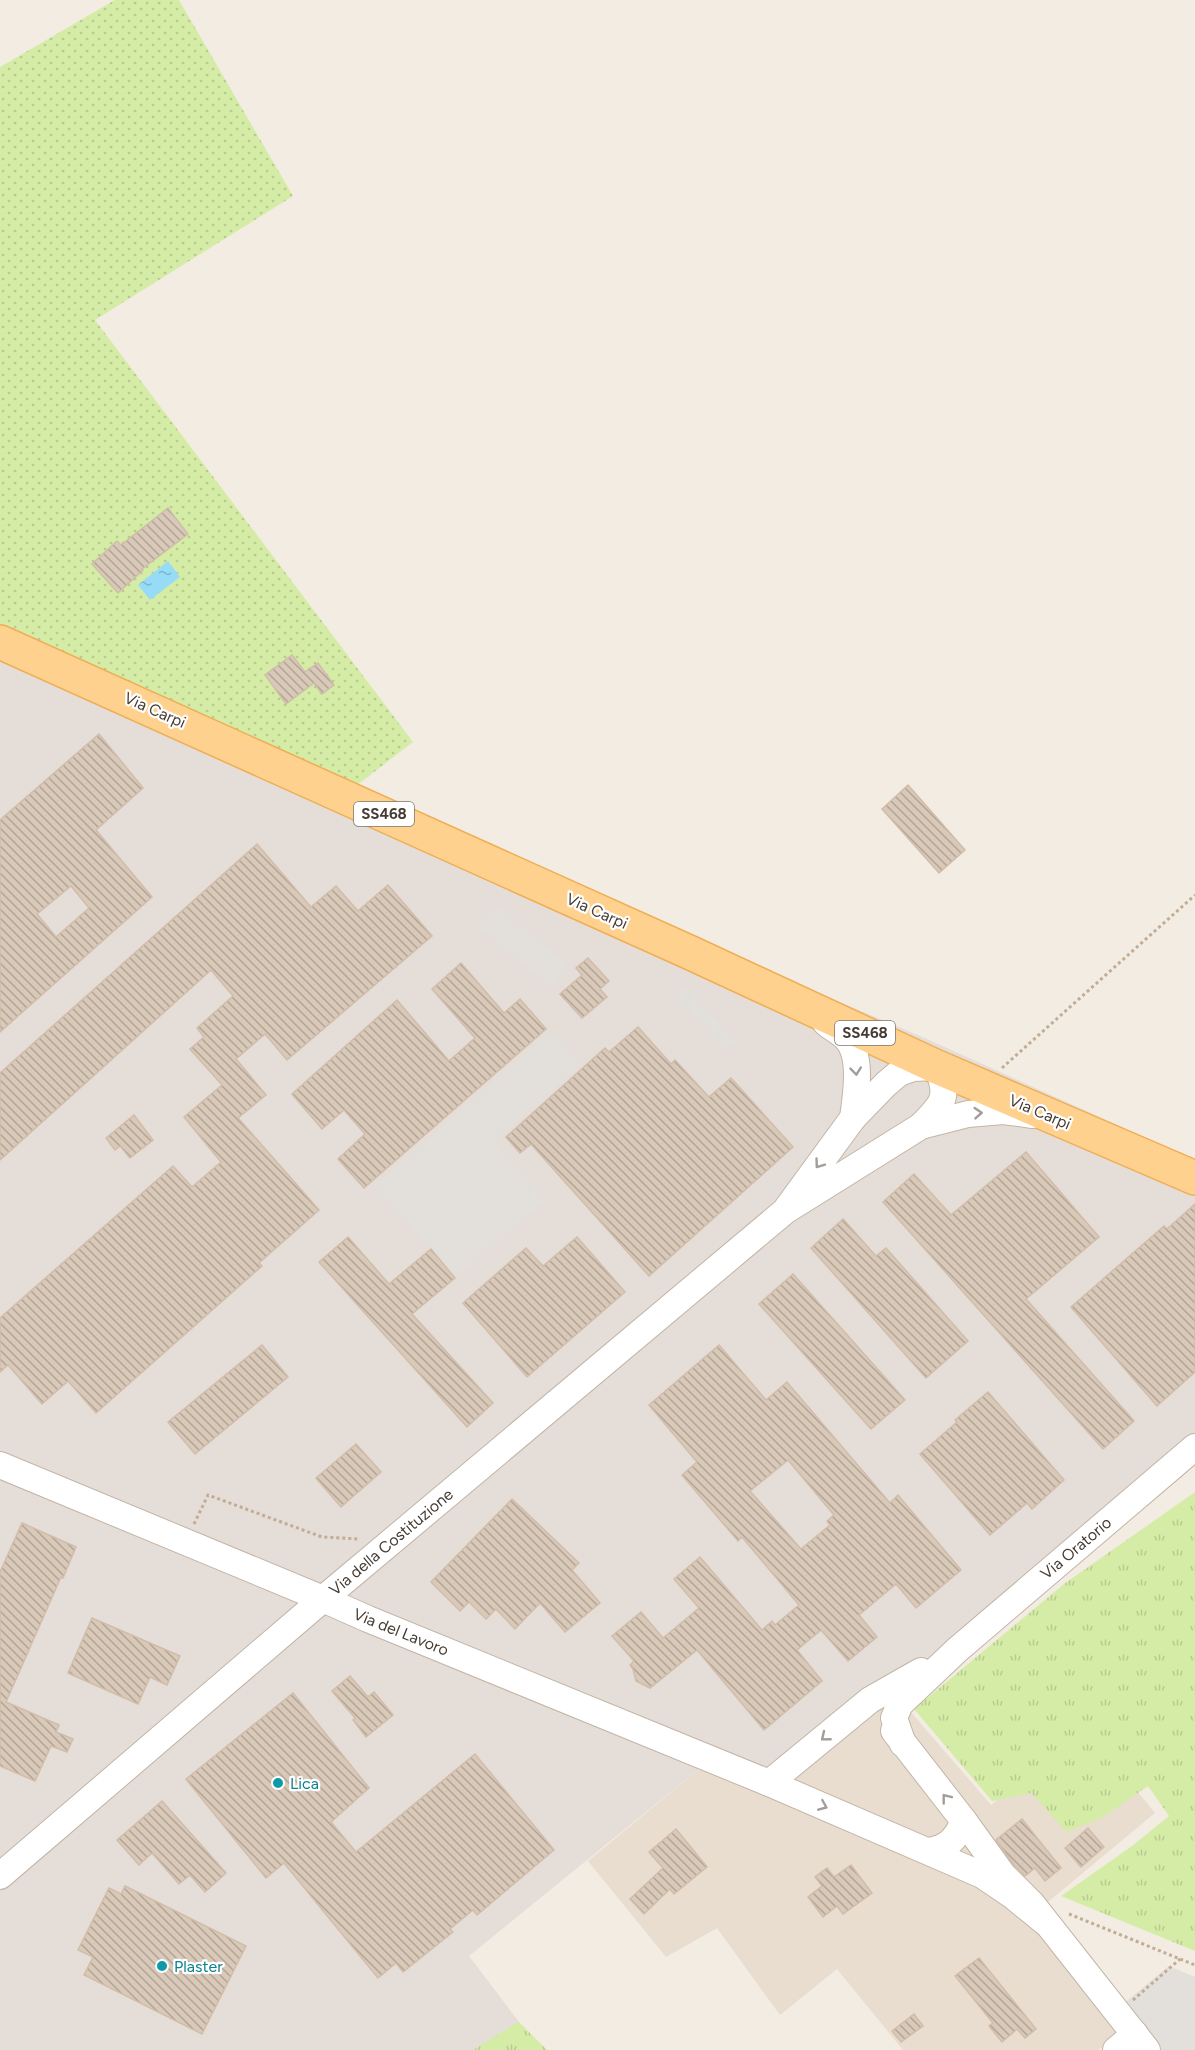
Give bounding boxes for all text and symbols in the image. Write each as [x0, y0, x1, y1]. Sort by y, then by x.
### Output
street label: Via Carpi [121, 688, 189, 732]
road number: SS468 [354, 802, 414, 826]
street label: Via Carpi [563, 889, 631, 933]
road number: SS468 [835, 1021, 895, 1045]
one-way arrow [849, 1067, 862, 1076]
street label: Via Carpi [1006, 1091, 1074, 1133]
one-way arrow [973, 1107, 982, 1120]
one-way arrow [815, 1158, 826, 1169]
street label: Via della Costituzione [325, 1485, 457, 1599]
street label: Via Oratorio [1037, 1513, 1115, 1583]
street label: Via del Lavoro [351, 1604, 451, 1660]
one-way arrow [821, 1730, 832, 1741]
place label: Lica [290, 1774, 319, 1793]
marker: Lica [271, 1776, 285, 1790]
one-way arrow [942, 1794, 953, 1805]
one-way arrow [817, 1799, 828, 1811]
place label: Plaster [174, 1957, 223, 1976]
marker: Plaster [155, 1959, 169, 1973]

